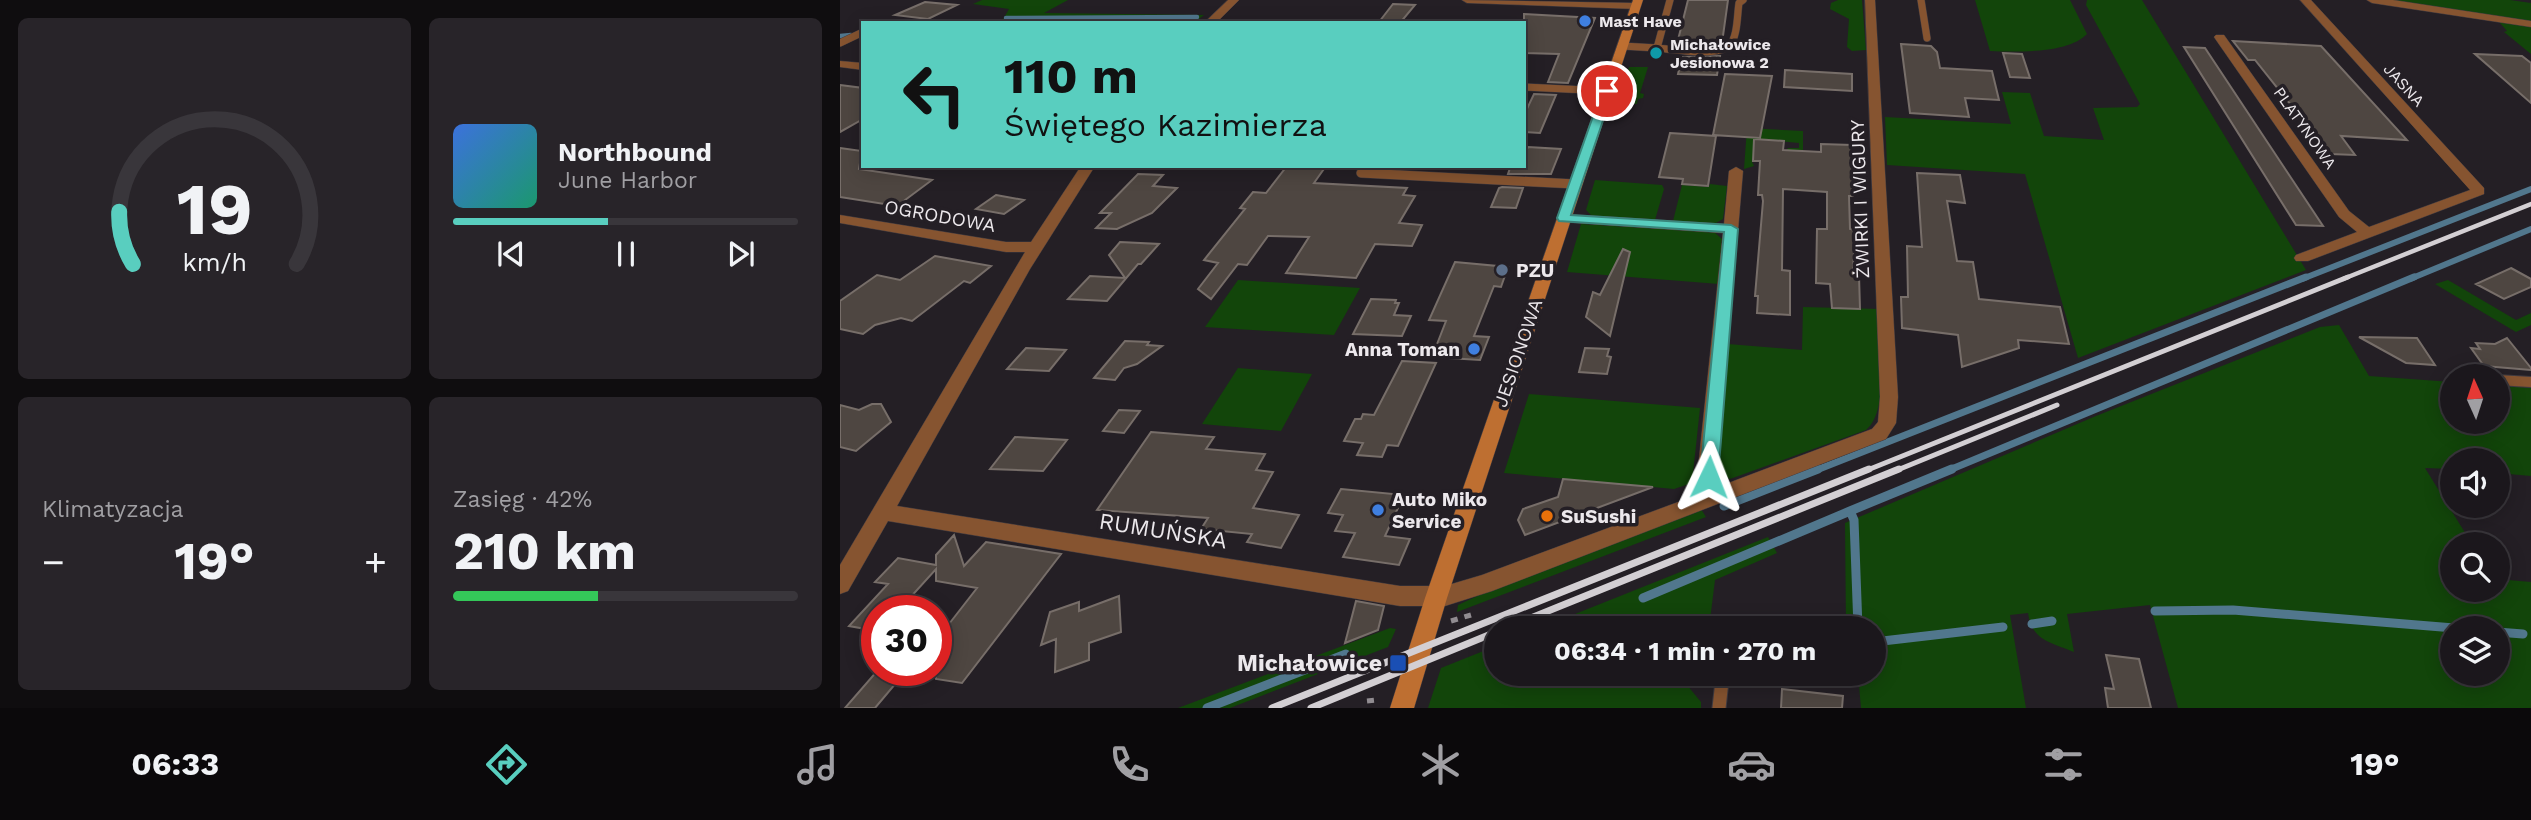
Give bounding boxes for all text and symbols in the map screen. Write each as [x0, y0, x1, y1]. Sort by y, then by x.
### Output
place label: Mast Have [1599, 12, 1682, 31]
marker: Mast Have [1577, 13, 1593, 29]
place label: Michałowice Jesionowa 2 [1670, 35, 1771, 72]
marker: Michałowice Jesionowa 2 [1648, 45, 1664, 61]
text: 110 m [1004, 47, 1138, 105]
icon: left [889, 49, 980, 140]
street label: JASNA [2380, 59, 2429, 111]
pin [1577, 61, 1637, 121]
icon: arrive [1588, 72, 1626, 110]
street label: PLATYNOWA [2270, 83, 2341, 173]
text: Świętego Kazimierza [1004, 106, 1327, 144]
street label: ŻWIRKI I WIGURY [1846, 119, 1874, 279]
text: Northbound [558, 137, 712, 167]
text: 19 [176, 167, 253, 253]
text: June Harbor [558, 167, 697, 194]
street label: OGRODOWA [883, 195, 998, 237]
icon: previous [492, 235, 530, 273]
icon: pause [607, 235, 645, 273]
icon: next [722, 235, 760, 273]
text: km/h [182, 248, 247, 277]
place label: PZU [1516, 259, 1554, 282]
marker: PZU [1494, 262, 1510, 278]
street label: JESIONOWA [1489, 295, 1547, 410]
place label: Anna Toman [1345, 338, 1460, 361]
marker: Anna Toman [1466, 341, 1482, 357]
north arrow [2440, 364, 2510, 434]
map controls [2440, 364, 2510, 686]
position arrow [1672, 440, 1746, 514]
button: sound [2440, 448, 2510, 518]
text: Zasięg · 42% [453, 486, 592, 513]
place label: Auto Miko Service [1392, 488, 1487, 533]
text: Klimatyzacja [42, 496, 184, 523]
marker: Auto Miko Service [1370, 502, 1386, 518]
place label: SuSushi [1561, 505, 1636, 528]
street label: RUMUŃSKA [1097, 508, 1229, 554]
marker: SuSushi [1539, 508, 1555, 524]
text: 210 km [453, 521, 636, 582]
text: 19° [174, 531, 255, 592]
button: search [2440, 532, 2510, 602]
text: − [42, 540, 65, 584]
text: + [364, 540, 387, 584]
speed limit sign: 30 [861, 595, 952, 686]
button: layers [2440, 616, 2510, 686]
text: 06:34 · 1 min · 270 m [1554, 636, 1816, 666]
place label: Michałowice [1237, 650, 1382, 677]
marker: Michałowice [1388, 653, 1408, 673]
icon: directions [482, 740, 531, 789]
icon: music [793, 740, 842, 789]
icon: phone [1105, 740, 1154, 789]
icon: climate [1416, 740, 1465, 789]
icon: car [1727, 740, 1776, 789]
icon: filters [2039, 740, 2088, 789]
text: 06:33 [131, 745, 219, 783]
text: 19° [2350, 745, 2400, 783]

